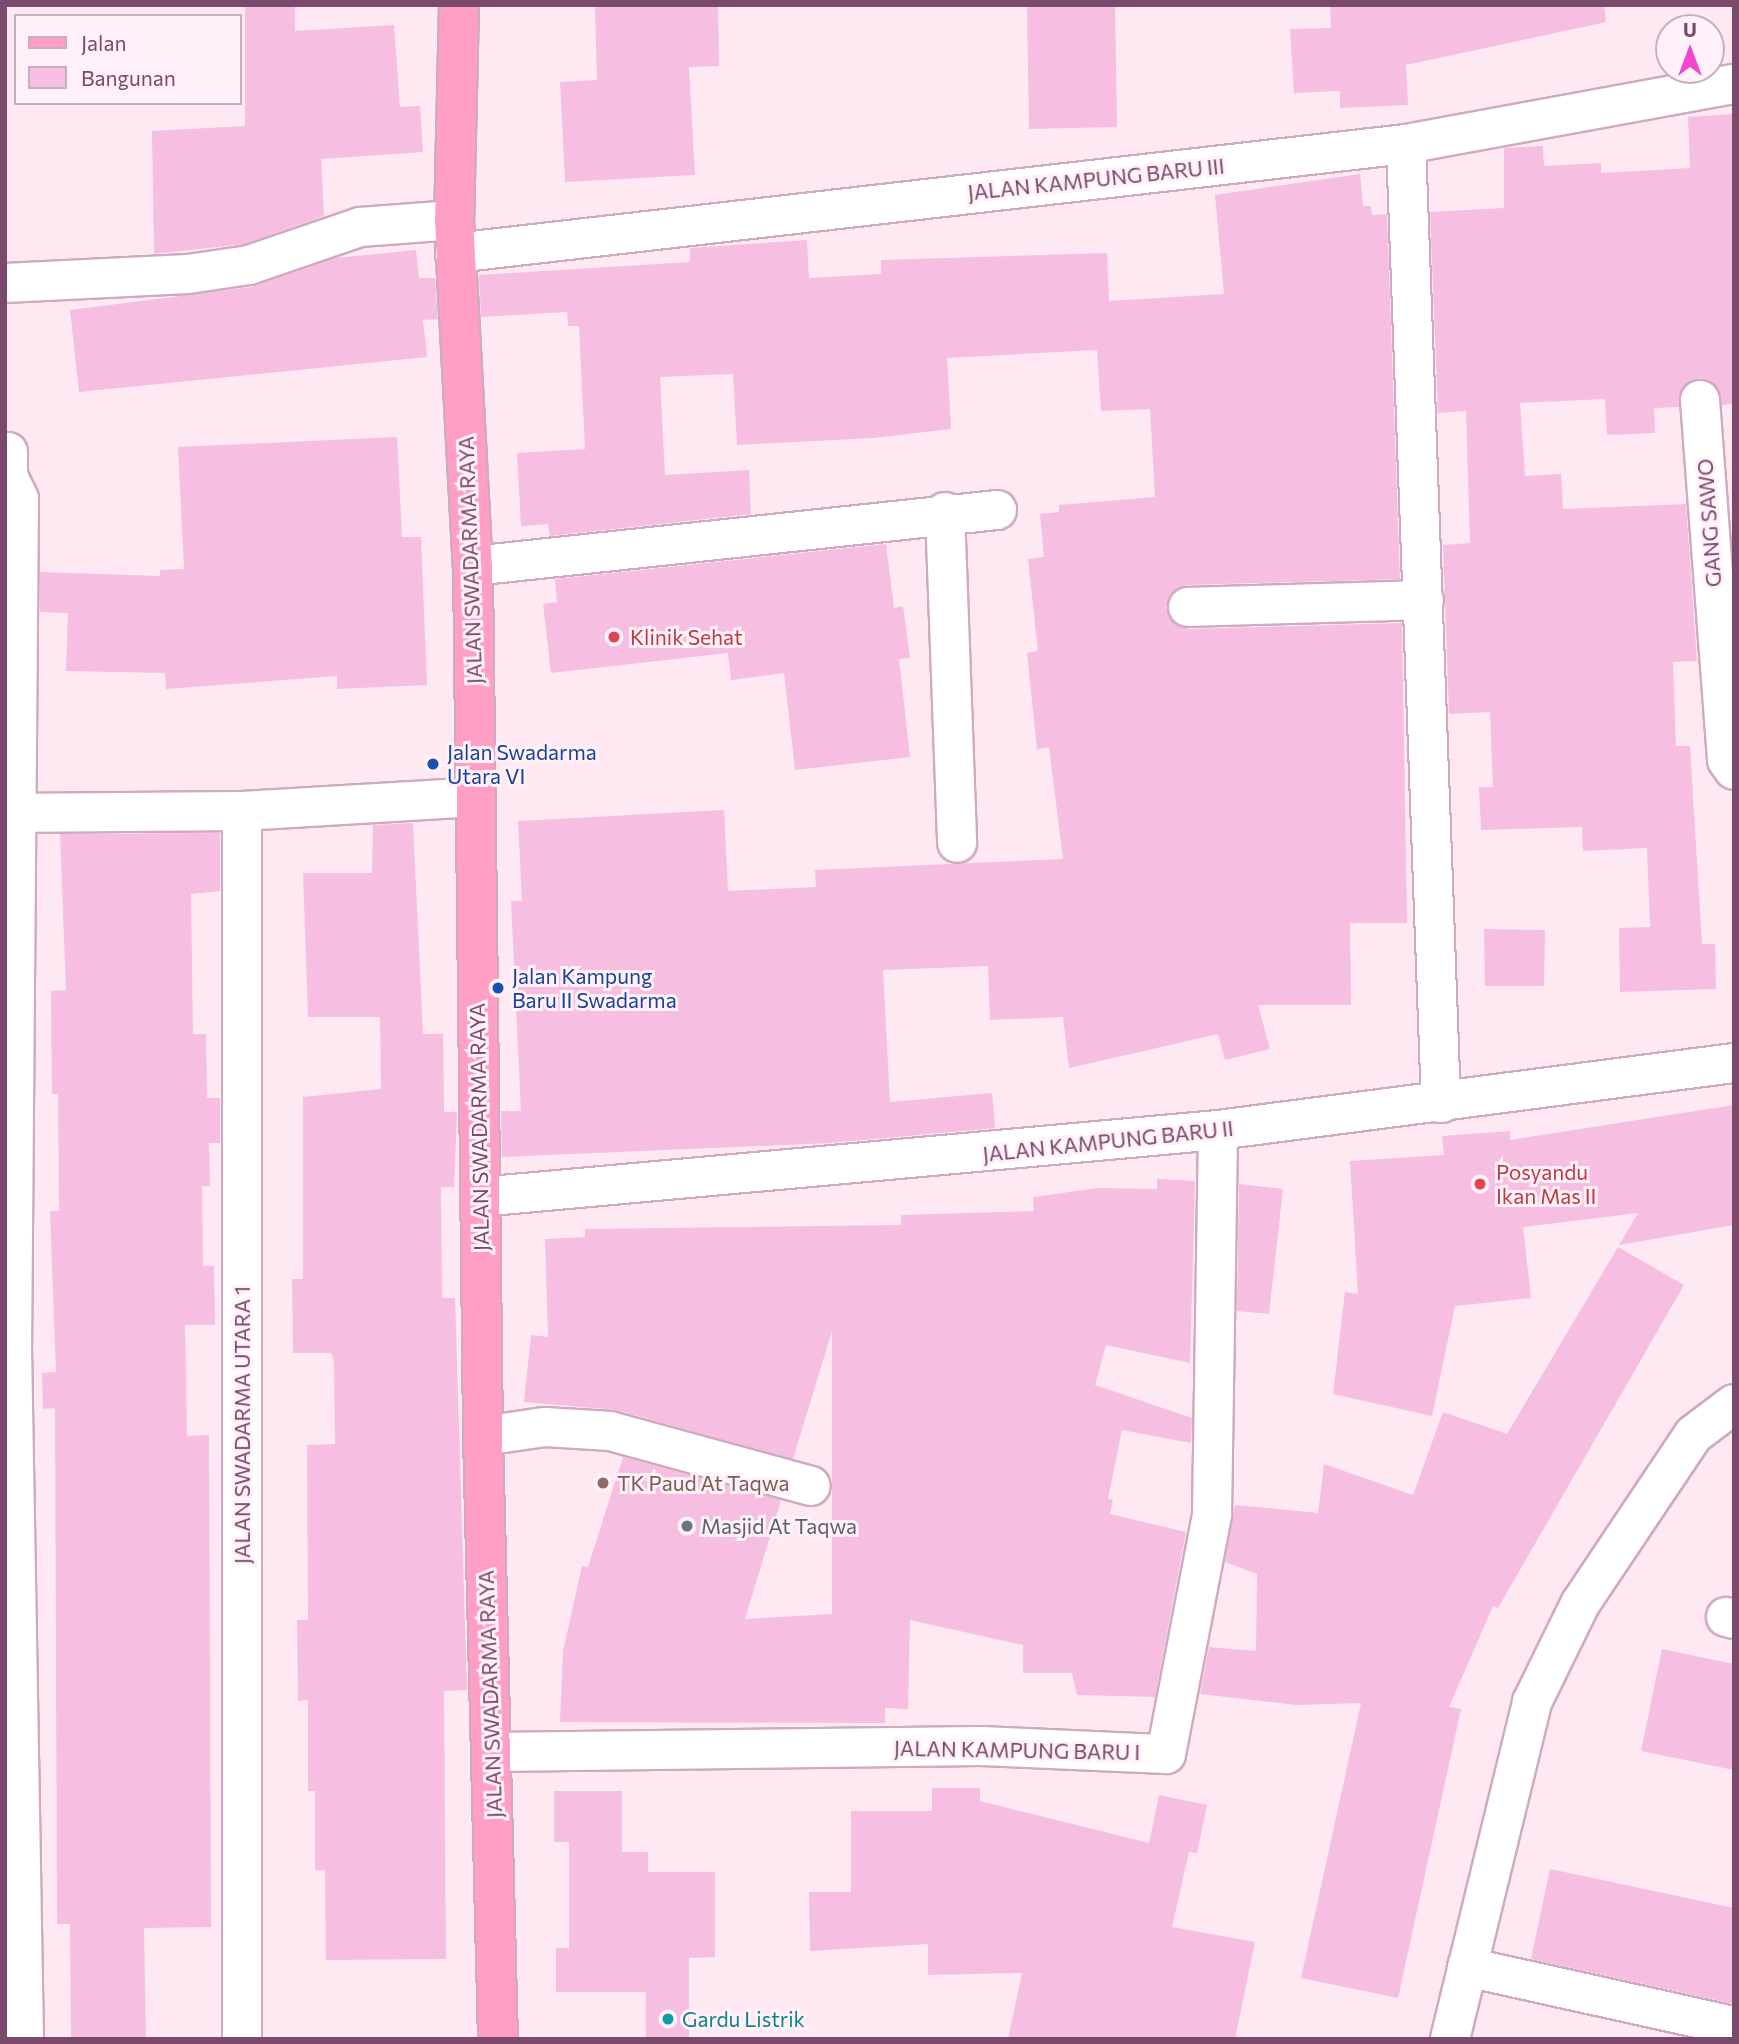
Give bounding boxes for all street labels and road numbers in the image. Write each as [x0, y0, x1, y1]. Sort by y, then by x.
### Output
street label: JALAN KAMPUNG BARU III [966, 153, 1226, 205]
street label: JALAN SWADARMA RAYA [453, 435, 487, 685]
street label: GANG SAWO [1692, 458, 1726, 588]
street label: JALAN SWADARMA RAYA [464, 1003, 494, 1251]
street label: JALAN KAMPUNG BARU II [981, 1115, 1235, 1167]
street label: JALAN SWADARMA UTARA 1 [229, 1286, 255, 1564]
street label: JALAN SWADARMA RAYA [473, 1569, 507, 1819]
street label: JALAN KAMPUNG BARU I [894, 1735, 1140, 1765]

